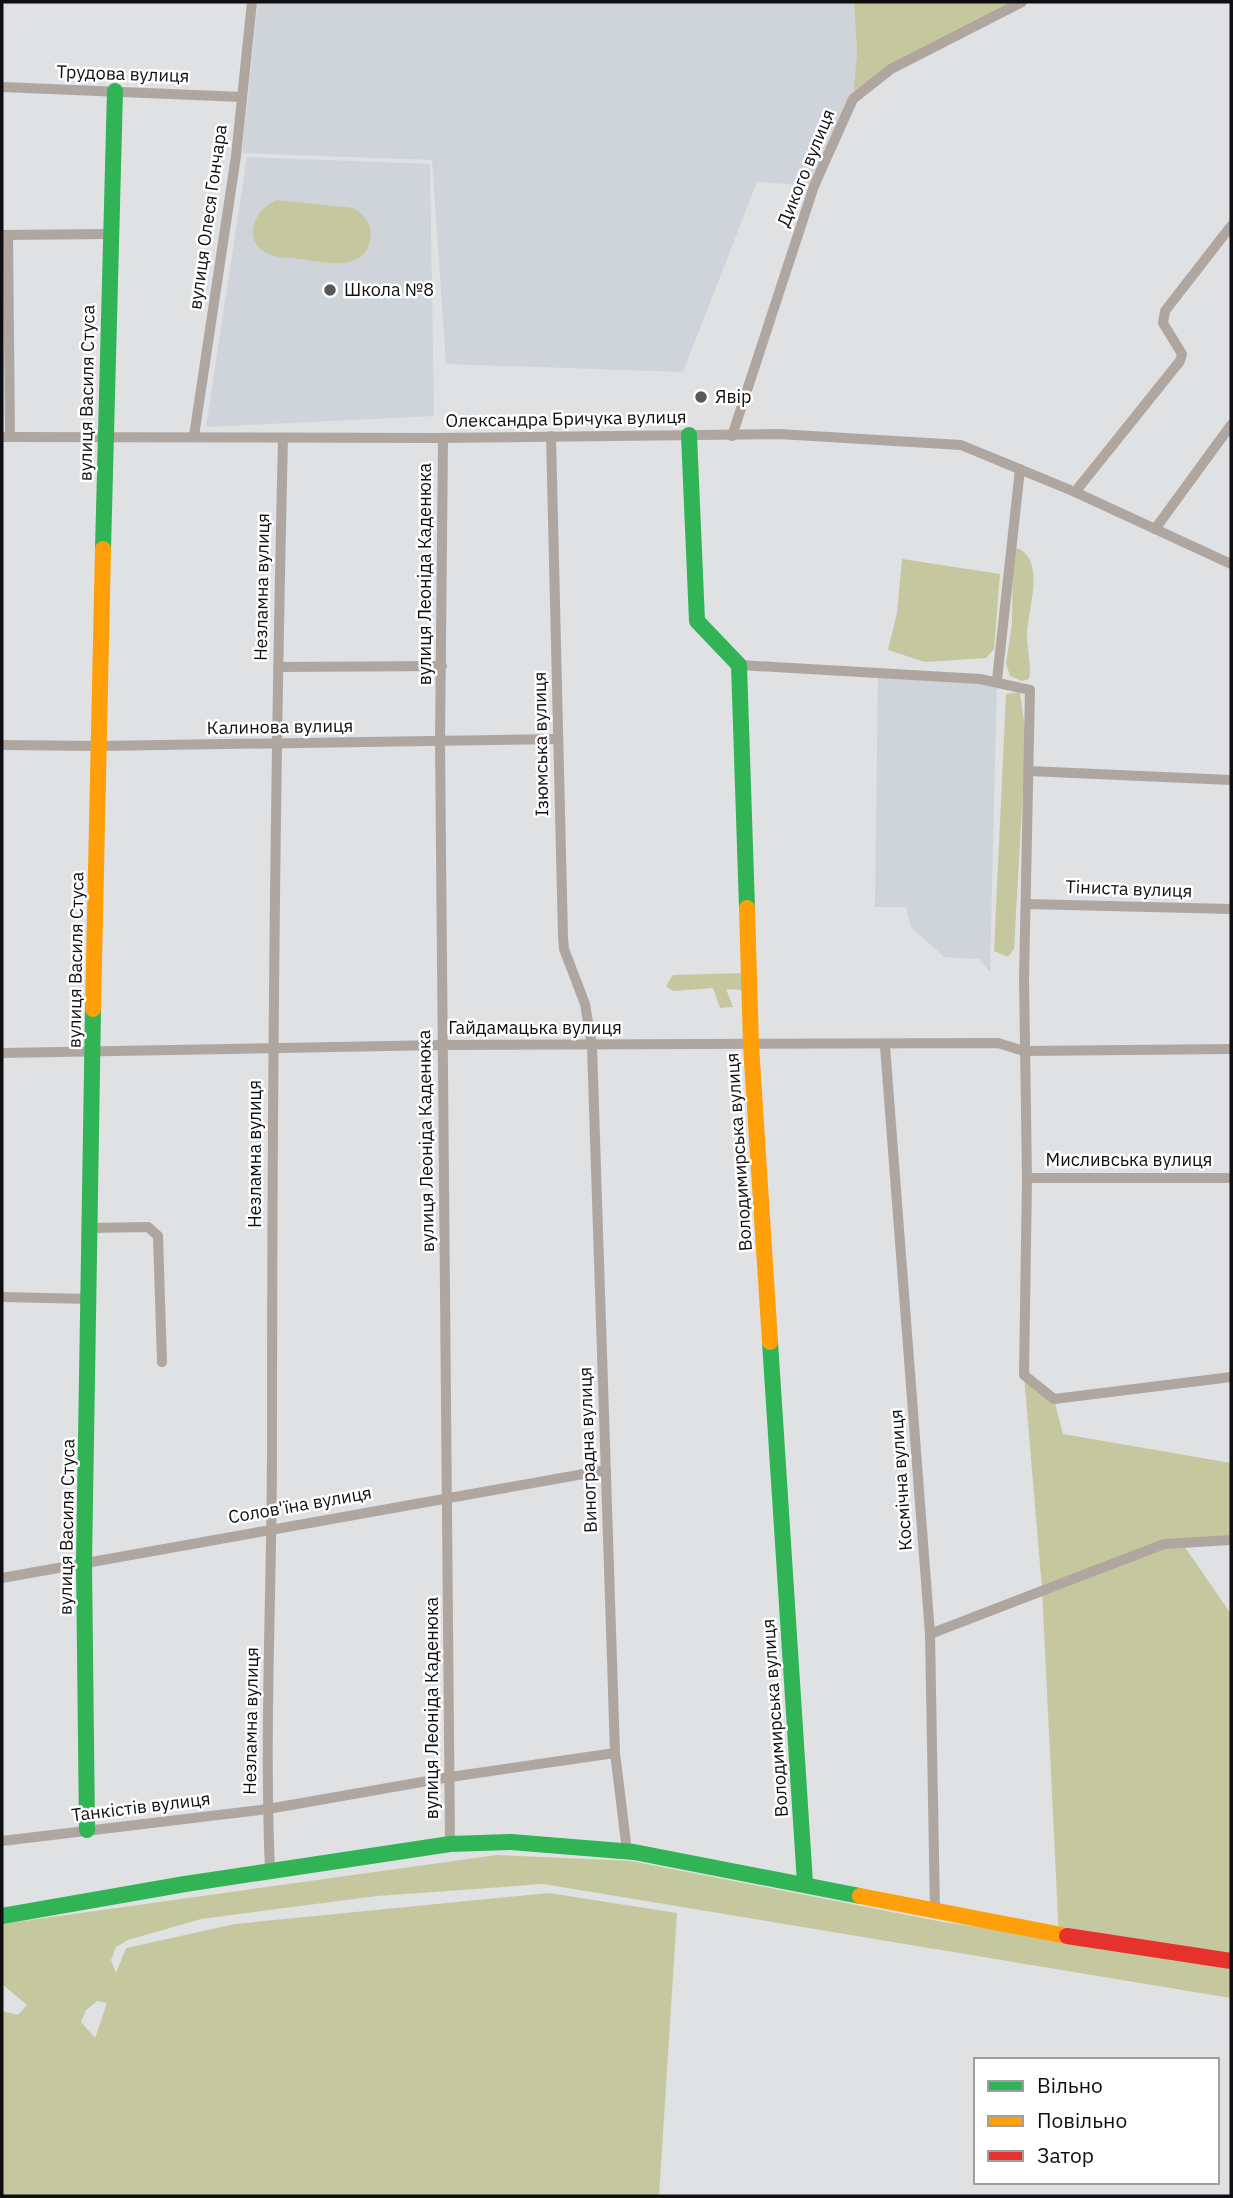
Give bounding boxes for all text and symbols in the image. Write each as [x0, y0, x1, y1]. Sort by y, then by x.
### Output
street label: Трудова вулиця [56, 60, 190, 87]
street label: Дикого вулиця [771, 106, 840, 230]
street label: вулиця Олеся Гончара [183, 122, 232, 311]
place label: Школа №8 [344, 278, 434, 301]
marker: Школа №8 [322, 282, 338, 298]
street label: вулиця Василя Стуса [73, 304, 100, 481]
place label: Явiр [715, 385, 752, 408]
marker: Явiр [693, 389, 709, 405]
street label: Олександра Бричука вулиця [445, 405, 687, 432]
street label: вулиця Леоніда Каденюка [413, 462, 436, 685]
street label: Незламна вулиця [249, 513, 274, 661]
street label: Ізюмська вулиця [528, 672, 553, 816]
street label: Калинова вулиця [206, 714, 354, 739]
street label: вулиця Василя Стуса [62, 871, 89, 1048]
street label: Тіниста вулиця [1065, 875, 1193, 902]
street label: Гайдамацька вулиця [448, 1016, 622, 1039]
street label: вулиця Леоніда Каденюка [412, 1029, 439, 1252]
street label: Володимирська вулиця [720, 1052, 757, 1252]
street label: Незламна вулиця [243, 1080, 266, 1228]
street label: Мисливська вулиця [1046, 1148, 1212, 1171]
street label: Виноградна вулиця [573, 1367, 602, 1534]
street label: Космічна вулиця [884, 1409, 917, 1551]
street label: вулиця Василя Стуса [53, 1438, 80, 1615]
street label: Солов'їна вулиця [226, 1481, 373, 1528]
street label: вулиця Леоніда Каденюка [420, 1596, 443, 1819]
street label: Володимирська вулиця [756, 1618, 793, 1818]
street label: Незламна вулиця [238, 1647, 263, 1795]
street label: Танкістів вулиця [70, 1787, 212, 1826]
legend [974, 2058, 1219, 2184]
text: Вільно [1037, 2071, 1103, 2099]
text: Повільно [1037, 2106, 1127, 2134]
text: Затор [1037, 2141, 1094, 2169]

